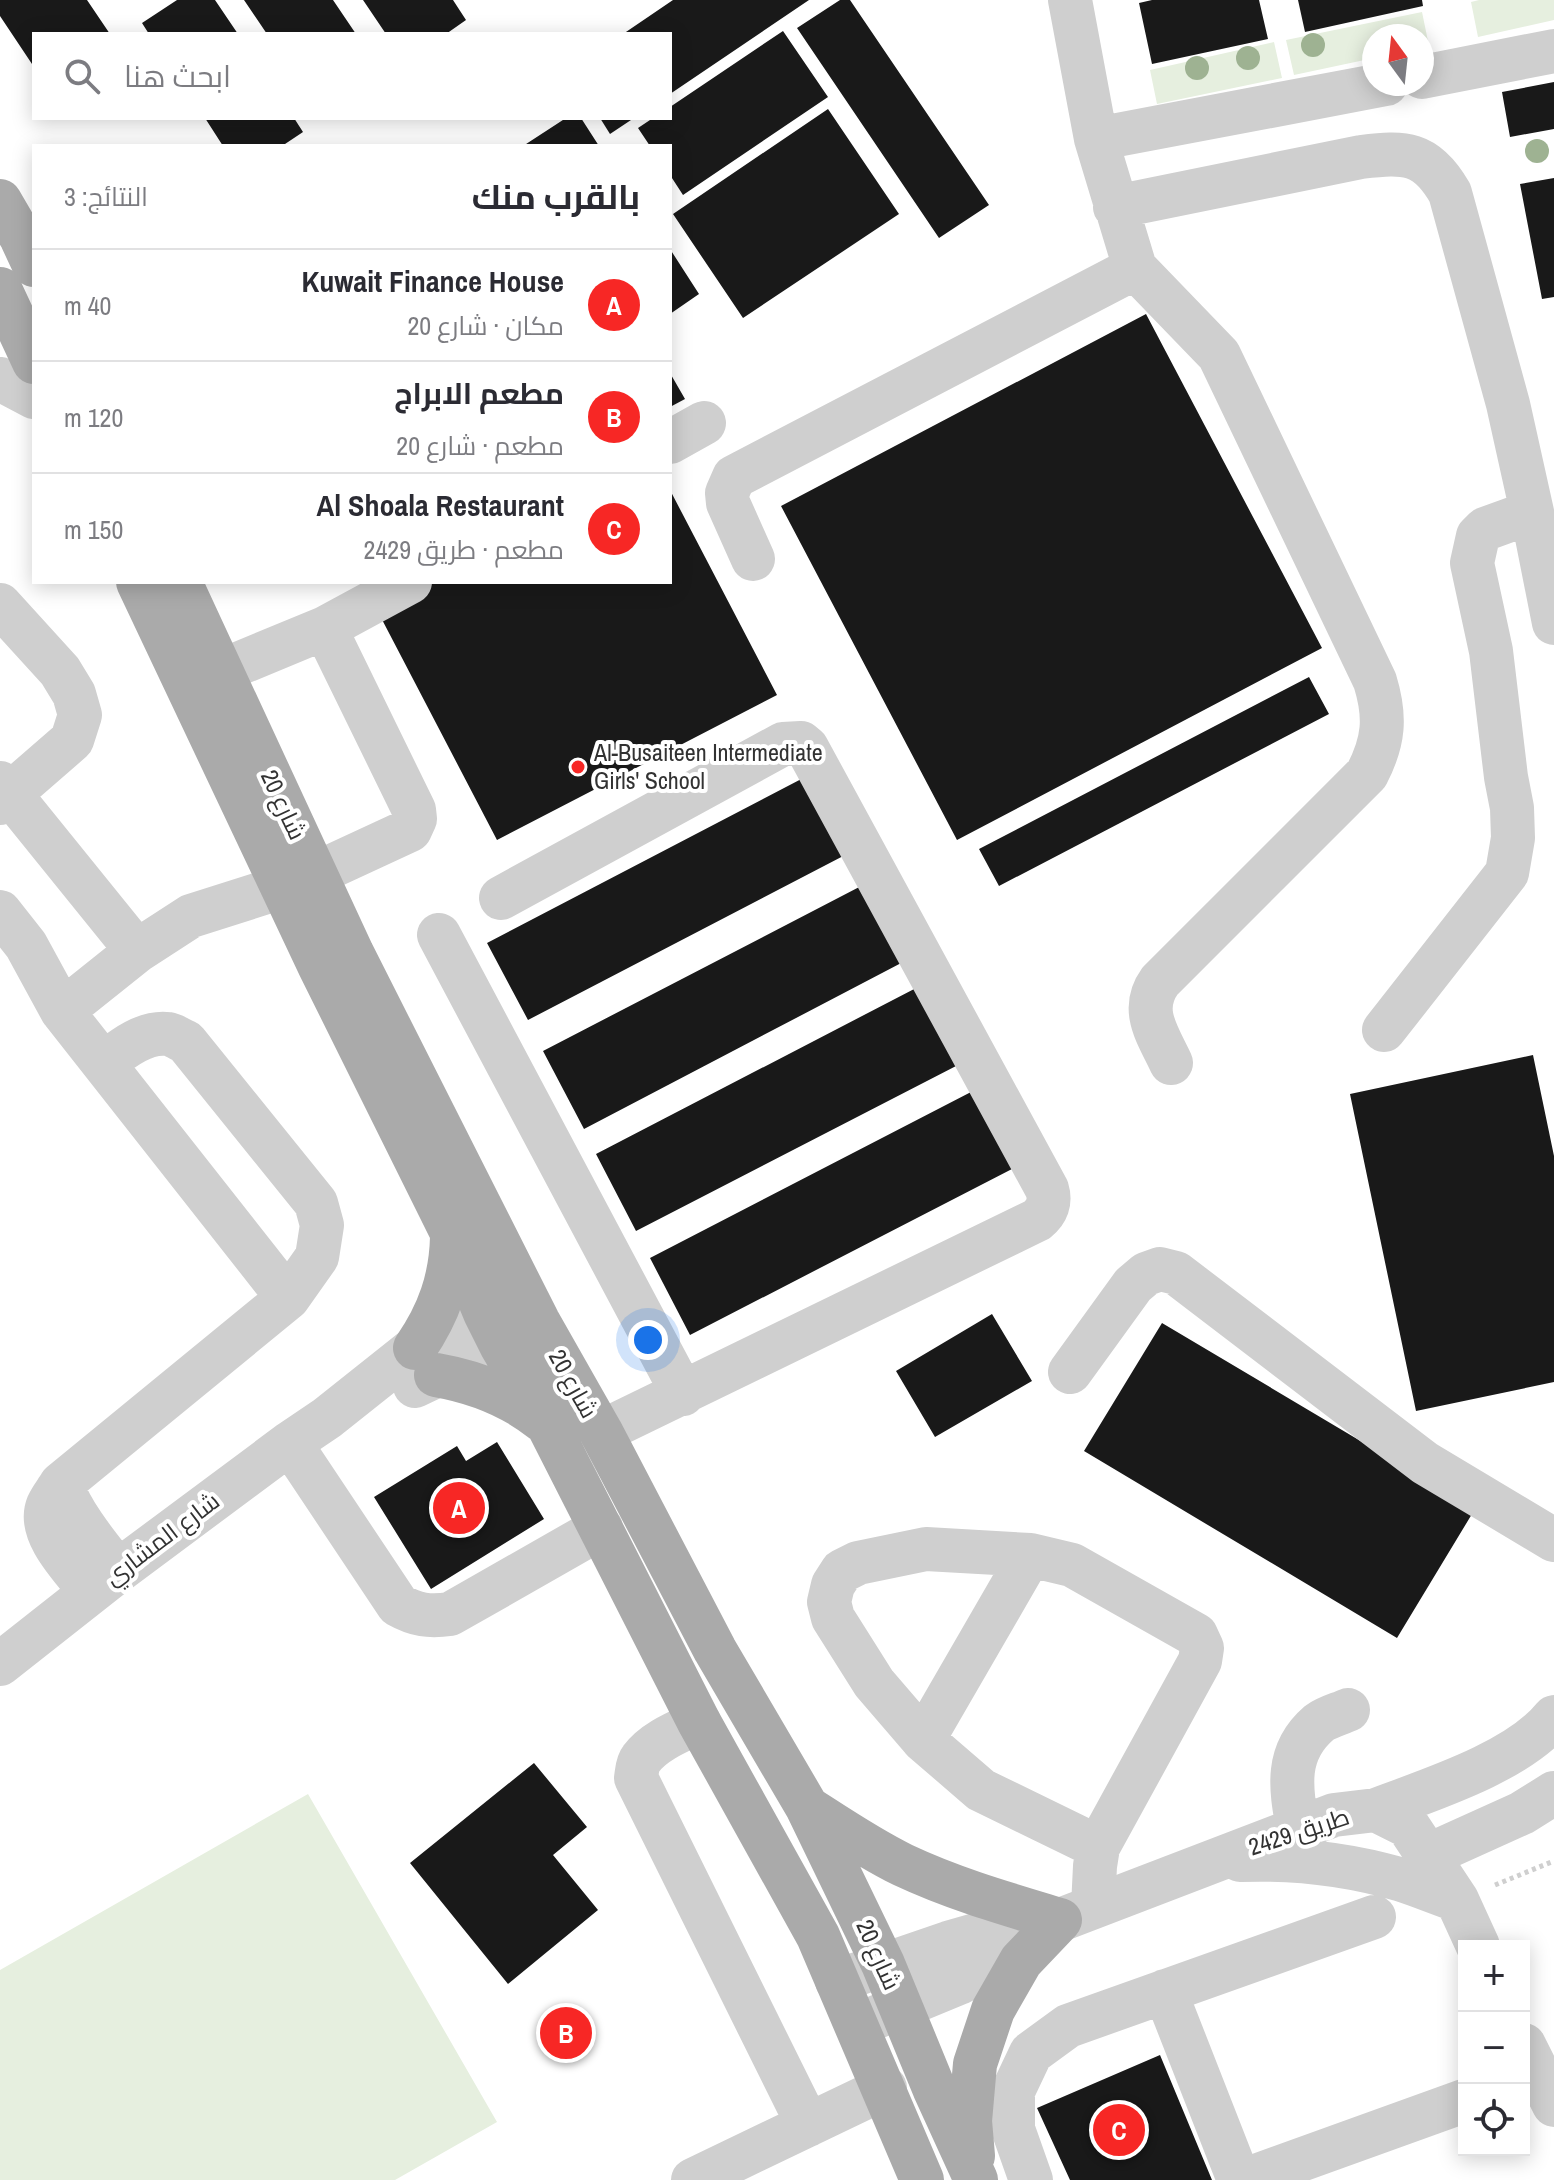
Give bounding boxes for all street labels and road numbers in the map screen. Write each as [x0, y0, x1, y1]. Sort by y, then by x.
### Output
street label: شارع 20 [253, 764, 314, 845]
street label: شارع 20 [541, 1343, 606, 1424]
street label: شارع المشاري [97, 1484, 227, 1595]
street label: طريق 2429 [1244, 1800, 1353, 1862]
street label: شارع 20 [848, 1914, 909, 1995]

